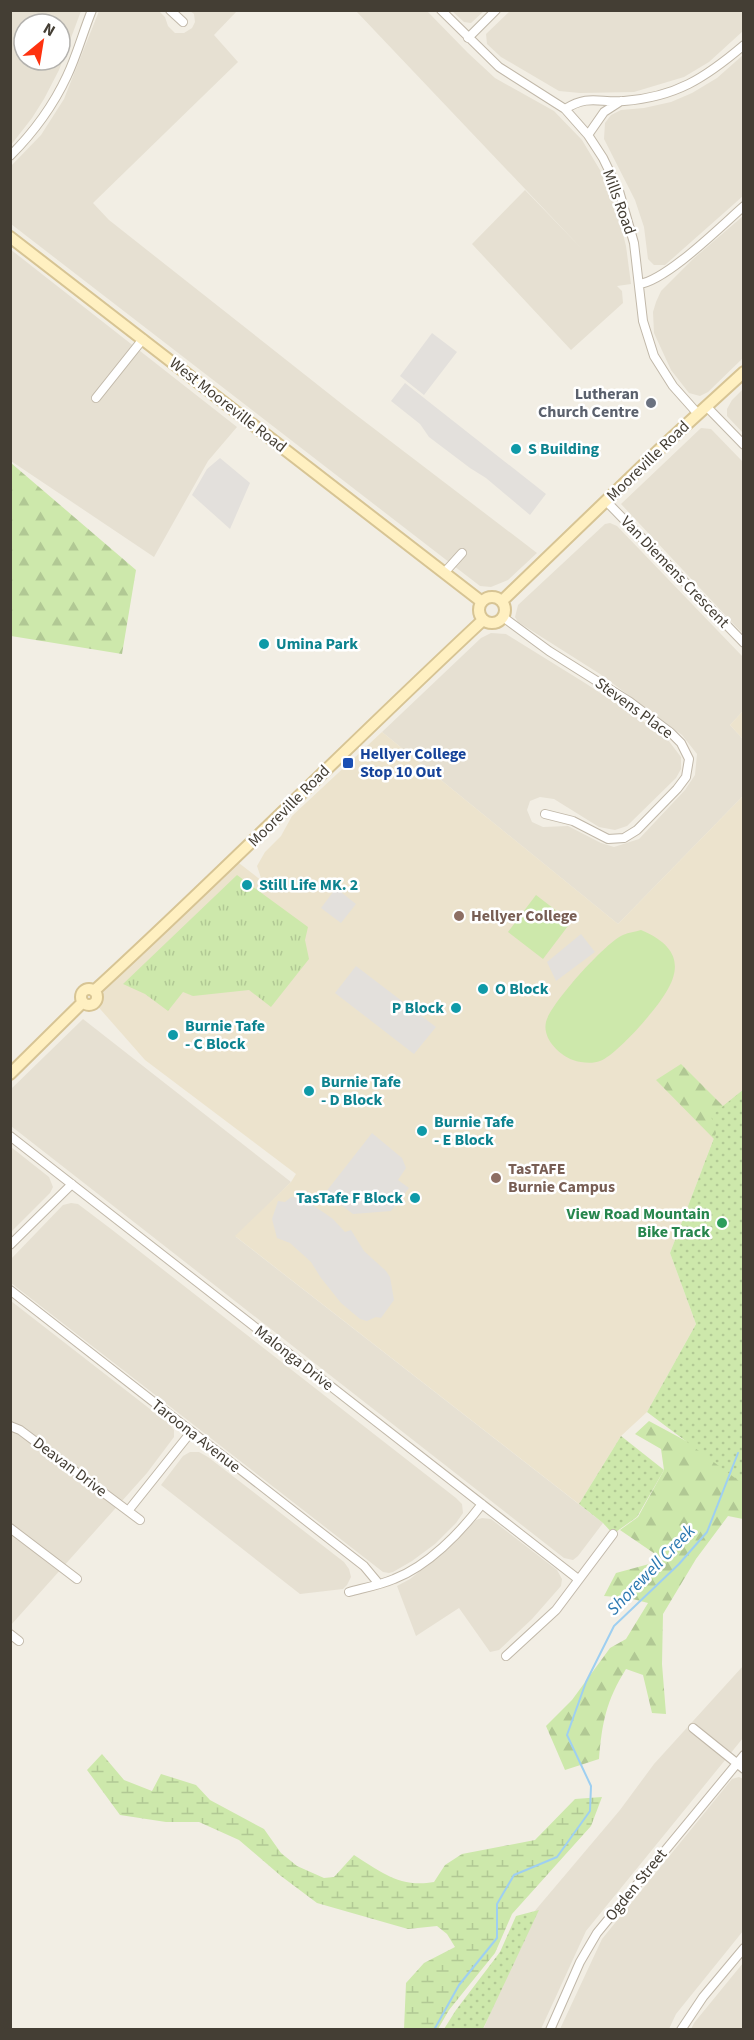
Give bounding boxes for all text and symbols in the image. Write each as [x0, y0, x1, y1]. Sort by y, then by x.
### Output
north arrow [12, 12, 72, 72]
text: N [39, 18, 59, 42]
street label: Mills Road [597, 166, 641, 238]
street label: West Mooreville Road [165, 352, 291, 458]
place label: Lutheran Church Centre [538, 383, 639, 423]
marker: Lutheran Church Centre [644, 396, 658, 410]
street label: Mooreville Road [602, 416, 694, 506]
place label: S Building [528, 438, 600, 460]
marker: S Building [509, 442, 523, 456]
street label: Van Diemens Crescent [616, 511, 735, 633]
place label: Umina Park [276, 633, 358, 655]
marker: Umina Park [257, 637, 271, 651]
street label: Stevens Place [591, 672, 678, 744]
place label: Hellyer College Stop 10 Out [360, 743, 466, 783]
marker: Hellyer College Stop 10 Out [341, 756, 355, 770]
street label: Mooreville Road [243, 760, 335, 852]
place label: Still Life MK. 2 [259, 874, 358, 896]
marker: Still Life MK. 2 [240, 878, 254, 892]
place label: Hellyer College [471, 905, 577, 927]
marker: Hellyer College [452, 909, 466, 923]
place label: O Block [495, 978, 549, 1000]
marker: O Block [476, 982, 490, 996]
place label: P Block [392, 997, 444, 1019]
marker: P Block [449, 1001, 463, 1015]
place label: Burnie Tafe - C Block [185, 1015, 265, 1055]
marker: Burnie Tafe - C Block [166, 1028, 180, 1042]
place label: Burnie Tafe - D Block [321, 1071, 401, 1111]
marker: Burnie Tafe - D Block [302, 1084, 316, 1098]
place label: Burnie Tafe - E Block [434, 1111, 514, 1151]
marker: Burnie Tafe - E Block [415, 1124, 429, 1138]
place label: TasTAFE Burnie Campus [508, 1158, 615, 1198]
marker: TasTAFE Burnie Campus [489, 1171, 503, 1185]
place label: TasTafe F Block [296, 1187, 403, 1209]
marker: TasTafe F Block [408, 1191, 422, 1205]
place label: View Road Mountain Bike Track [566, 1203, 710, 1243]
marker: View Road Mountain Bike Track [715, 1216, 729, 1230]
street label: Malonga Drive [250, 1320, 338, 1396]
street label: Taroona Avenue [147, 1394, 245, 1478]
street label: Deavan Drive [28, 1432, 112, 1502]
water label: Shorewell Creek [601, 1519, 701, 1621]
street label: Ogden Street [600, 1844, 672, 1926]

